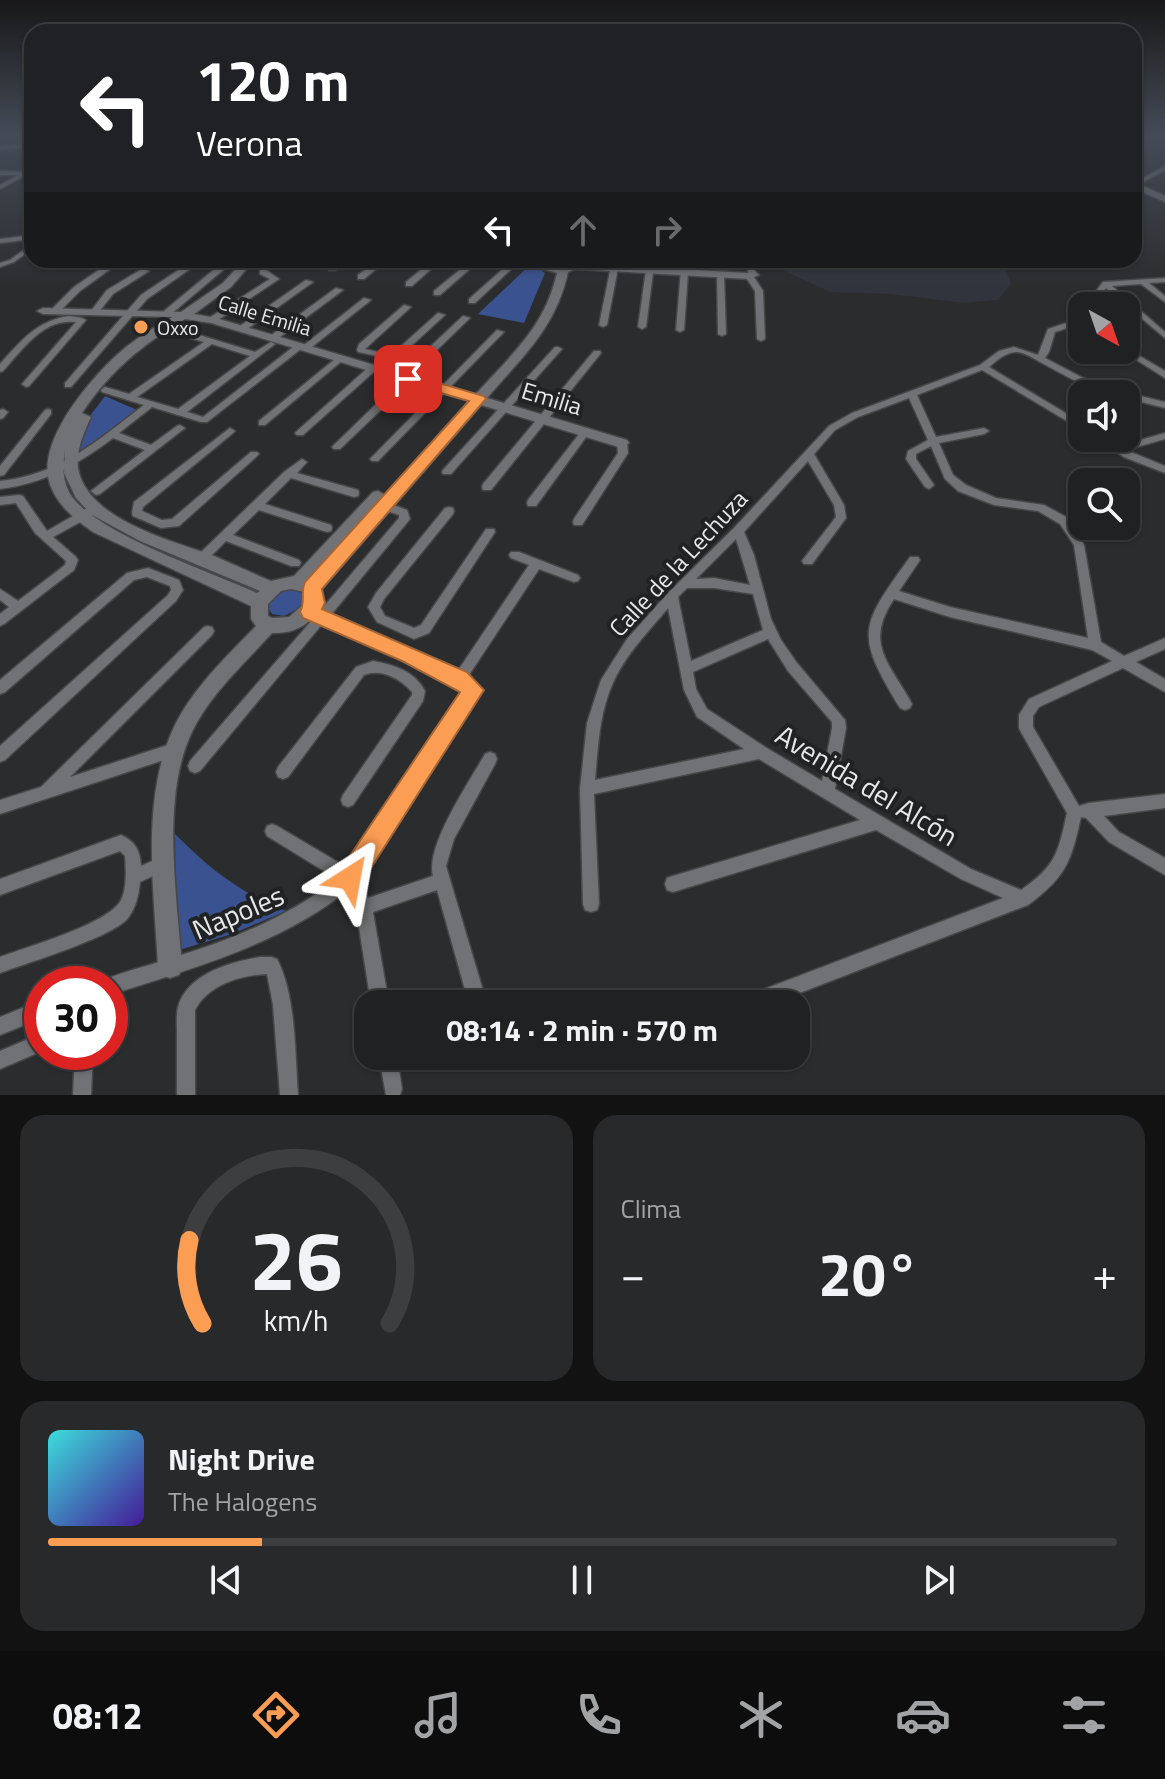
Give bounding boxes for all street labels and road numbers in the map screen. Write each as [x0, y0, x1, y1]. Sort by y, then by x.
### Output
street label: Calle Emilia [215, 286, 315, 344]
street label: Emilia [517, 372, 587, 424]
street label: Calle de la Lechuza [600, 482, 756, 644]
street label: Avenida del Alcón [768, 713, 966, 857]
street label: Napoles [185, 873, 291, 951]

